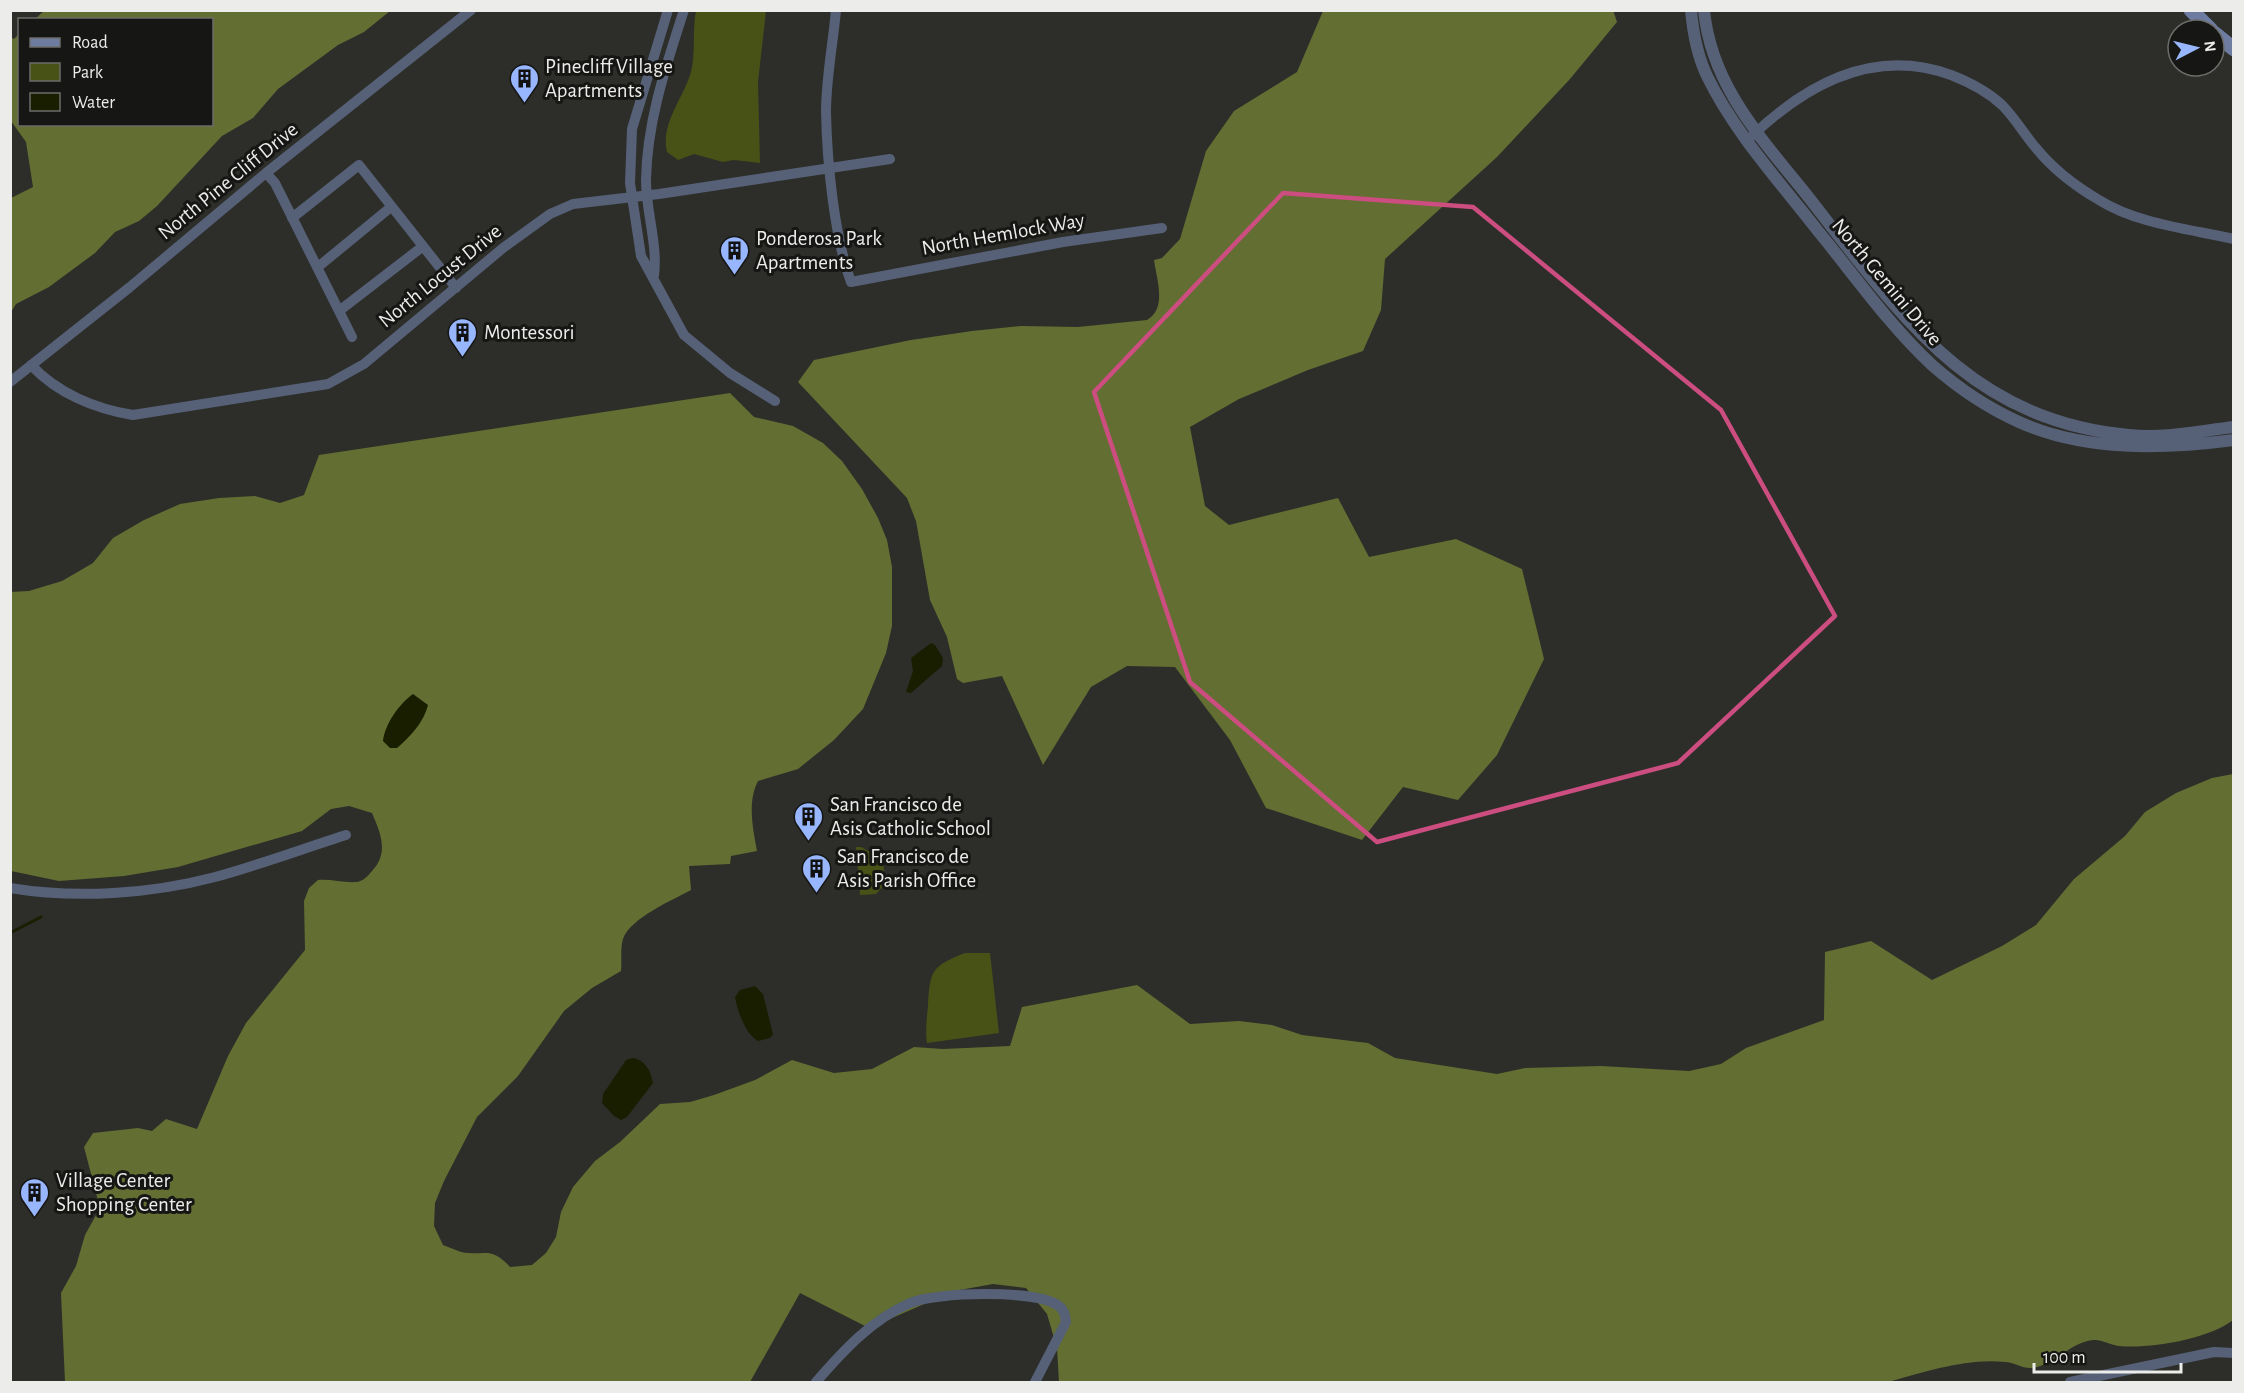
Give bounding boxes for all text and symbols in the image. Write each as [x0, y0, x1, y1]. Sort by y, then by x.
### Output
legend [18, 18, 213, 126]
north arrow [2166, 18, 2226, 78]
text: Road [72, 34, 108, 52]
text: N [2201, 40, 2219, 53]
place label: Pinecliff Village Apartments [545, 56, 673, 101]
building icon: Pinecliff Village Apartments [508, 62, 540, 104]
text: Park [72, 64, 104, 82]
text: Water [72, 94, 115, 112]
street label: North Pine Cliff Drive [154, 118, 302, 244]
street label: North Hemlock Way [920, 209, 1086, 259]
street label: North Gemini Drive [1828, 214, 1946, 350]
street label: North Locust Drive [375, 220, 505, 332]
place label: Ponderosa Park Apartments [756, 228, 882, 273]
building icon: Ponderosa Park Apartments [719, 234, 751, 276]
building icon: Montessori [447, 316, 479, 358]
place label: Montessori [484, 322, 575, 343]
place label: San Francisco de Asis Catholic School [830, 794, 991, 839]
building icon: San Francisco de Asis Catholic School [793, 800, 825, 842]
place label: San Francisco de Asis Parish Office [837, 846, 976, 891]
building icon: San Francisco de Asis Parish Office [800, 852, 832, 894]
place label: Village Center Shopping Center [56, 1170, 192, 1215]
building icon: Village Center Shopping Center [19, 1176, 51, 1218]
scale bar [2034, 1336, 2181, 1374]
text: 100 m [2043, 1349, 2086, 1367]

